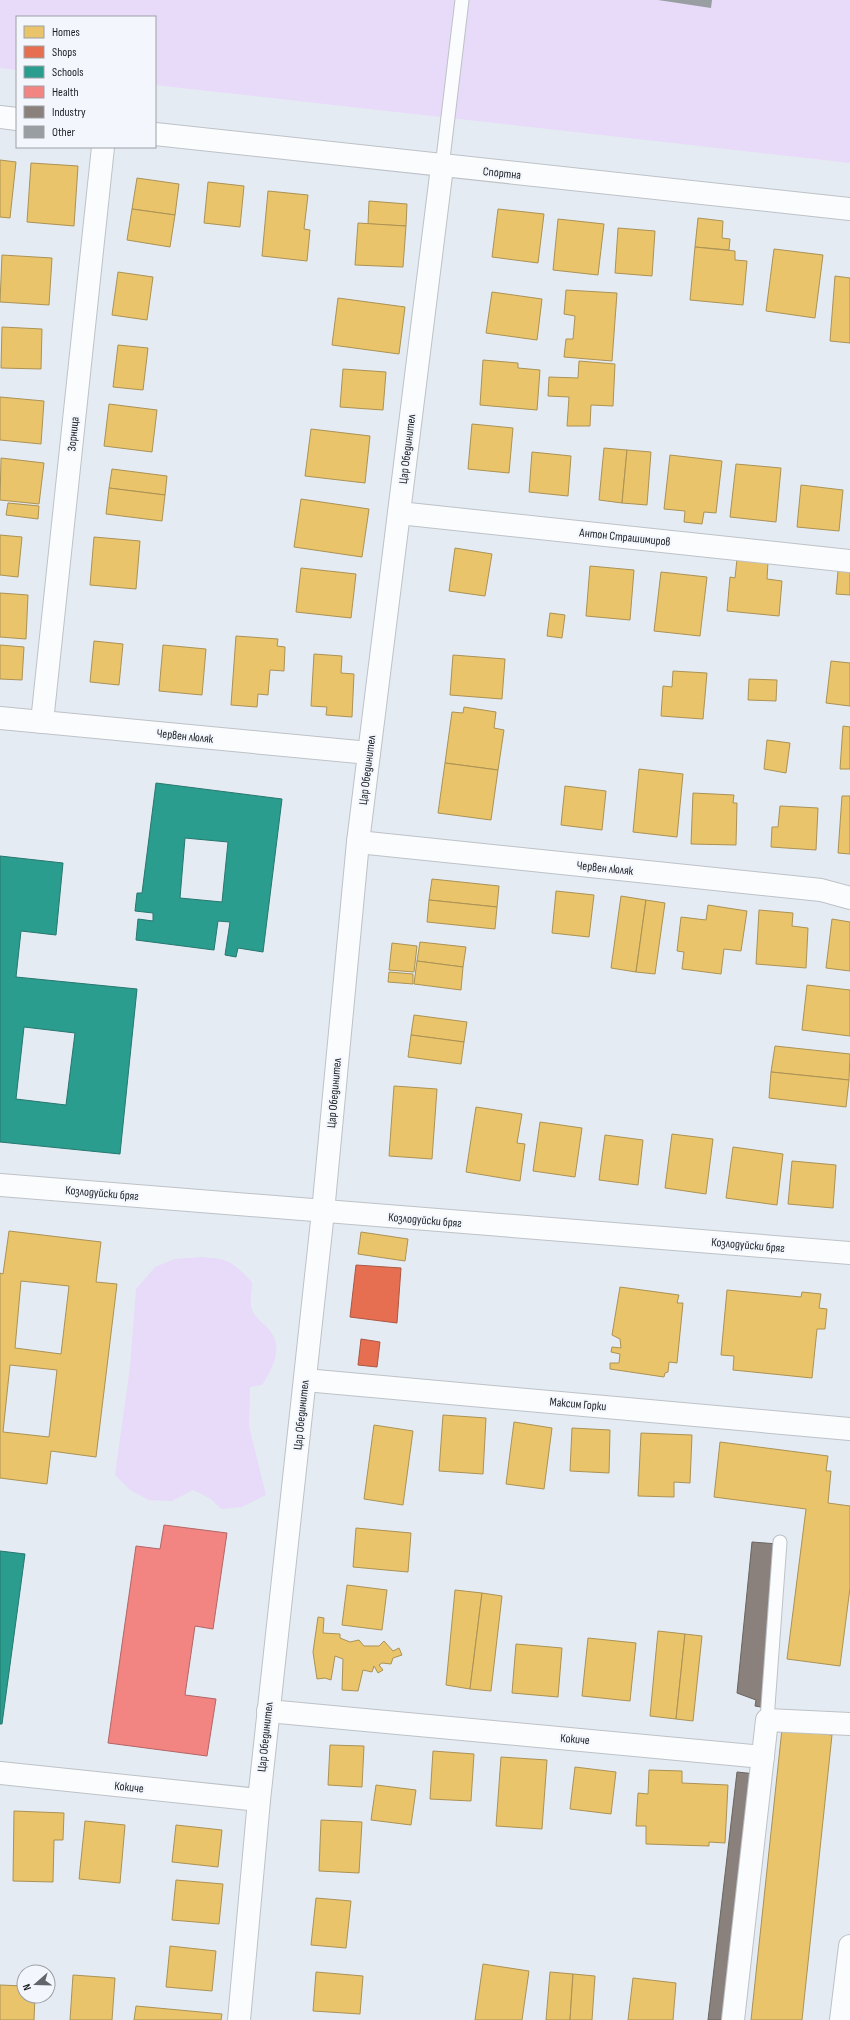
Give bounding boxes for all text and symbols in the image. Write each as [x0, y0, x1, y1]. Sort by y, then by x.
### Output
legend [16, 16, 156, 148]
text: Homes [52, 25, 80, 40]
text: Shops [52, 45, 77, 60]
text: Schools [52, 65, 84, 80]
text: Health [52, 85, 79, 100]
text: Industry [52, 105, 86, 120]
text: Other [52, 125, 76, 140]
street label: Спортна [482, 164, 522, 183]
street label: Цар Обединител [396, 413, 419, 485]
street label: Зорница [64, 416, 83, 452]
street label: Антон Страшимиров [578, 525, 671, 550]
street label: Червен люляк [156, 726, 214, 747]
street label: Цар Обединител [356, 734, 379, 806]
street label: Червен люляк [576, 858, 634, 879]
street label: Цар Обединител [324, 1057, 345, 1129]
street label: Козлодуйски бряг [65, 1183, 139, 1204]
street label: Козлодуйски бряг [388, 1210, 462, 1231]
street label: Козлодуйски бряг [711, 1235, 785, 1256]
street label: Цар Обединител [290, 1379, 313, 1451]
street label: Максим Горки [549, 1395, 607, 1414]
street label: Цар Обединител [254, 1701, 277, 1773]
street label: Кокиче [560, 1731, 590, 1748]
street label: Кокиче [114, 1778, 145, 1797]
north arrow [16, 1964, 56, 2004]
text: N [20, 1982, 34, 1992]

